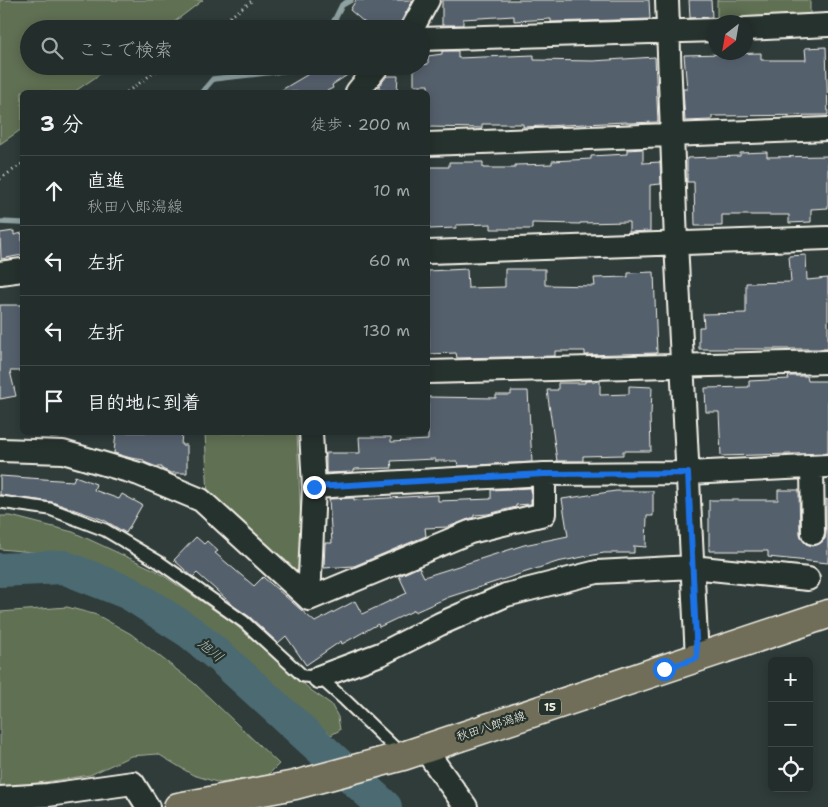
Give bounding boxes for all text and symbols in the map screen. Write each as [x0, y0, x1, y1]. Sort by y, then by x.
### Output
north arrow [708, 15, 753, 60]
search box [20, 20, 430, 75]
icon: search [38, 34, 66, 62]
text: ここで検索 [78, 37, 173, 62]
text: 3 分 [40, 110, 83, 138]
text: 徒歩 · 200 m [310, 114, 410, 135]
text: 直進 [87, 168, 125, 193]
icon: ahead [40, 177, 68, 205]
text: 10 m [373, 180, 410, 201]
text: 秋田八郎潟線 [87, 196, 183, 217]
icon: left [40, 247, 68, 275]
text: 左折 [87, 250, 125, 275]
text: 60 m [369, 250, 410, 271]
icon: left [40, 317, 68, 345]
text: 左折 [87, 320, 125, 345]
text: 130 m [363, 320, 410, 341]
icon: arrive [40, 387, 68, 415]
text: 目的地に到着 [87, 390, 201, 415]
route end [303, 476, 326, 499]
water label: 旭川 [194, 634, 228, 666]
map controls [768, 657, 813, 792]
button: + [768, 657, 813, 702]
route start [653, 658, 676, 681]
road number: 15 [539, 699, 561, 716]
button: − [768, 702, 813, 747]
street label: 秋田八郎潟線 [454, 707, 528, 745]
button: locate [768, 747, 813, 792]

